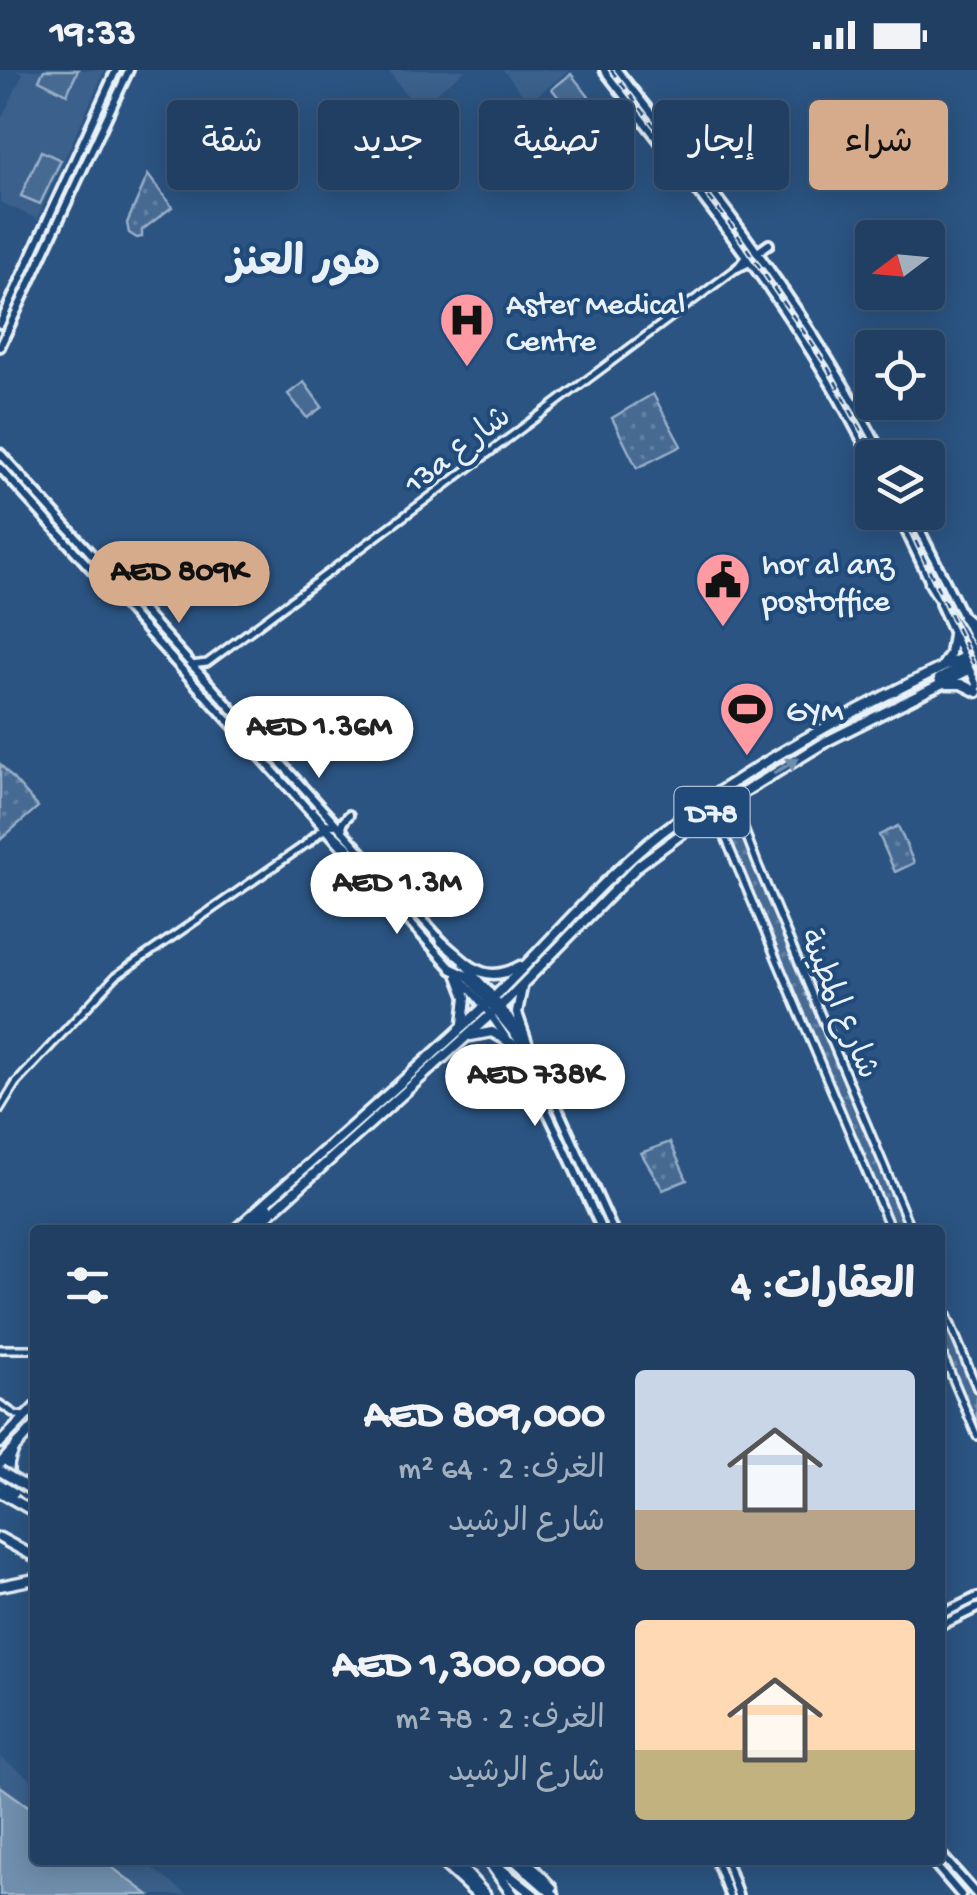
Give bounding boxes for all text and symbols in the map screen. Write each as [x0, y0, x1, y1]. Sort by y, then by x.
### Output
text: 19:33 [50, 13, 136, 57]
chip: شقة [167, 100, 298, 190]
chip: جديد [318, 100, 459, 190]
chip: تصفية [479, 100, 634, 190]
chip: إيجار [654, 100, 789, 190]
chip: شراء [809, 100, 948, 190]
north arrow [855, 220, 945, 310]
map controls [855, 220, 945, 530]
district label: هور العنز [224, 241, 380, 291]
place label: Aster Medical Centre [506, 288, 685, 363]
hospital icon: Aster Medical Centre [437, 290, 497, 369]
button: locate [855, 330, 945, 420]
street label: 13a شارع [397, 399, 520, 505]
button: layers [855, 440, 945, 530]
pin: AED 809K [76, 541, 282, 626]
place label: hor al anz postoffice [761, 548, 895, 623]
public building icon: hor al anz postoffice [693, 550, 753, 629]
text: AED 809K [111, 554, 247, 592]
sports icon: GYM [717, 679, 777, 758]
place label: GYM [786, 695, 844, 733]
pin: AED 1.36M [205, 696, 433, 781]
text: AED 1.36M [246, 709, 392, 747]
one-way arrow [772, 758, 800, 775]
road number: D78 [674, 787, 750, 837]
pin: AED 1.3M [294, 852, 500, 937]
text: AED 1.3M [332, 865, 462, 903]
street label: شارع المطينة [788, 924, 885, 1086]
pin: AED 738K [432, 1044, 638, 1129]
text: AED 738K [467, 1057, 603, 1095]
icon: filters [60, 1258, 115, 1313]
text: العقارات: 4 [731, 1265, 915, 1314]
text: AED 809,000 [364, 1393, 605, 1442]
icon: home [715, 1410, 835, 1530]
text: الغرف: 2 · 64 m² [398, 1452, 605, 1490]
text: شارع الرشيد [448, 1505, 605, 1543]
text: AED 1,300,000 [332, 1643, 605, 1692]
icon: home [715, 1660, 835, 1780]
text: الغرف: 2 · 78 m² [396, 1702, 605, 1740]
text: شارع الرشيد [448, 1755, 605, 1793]

